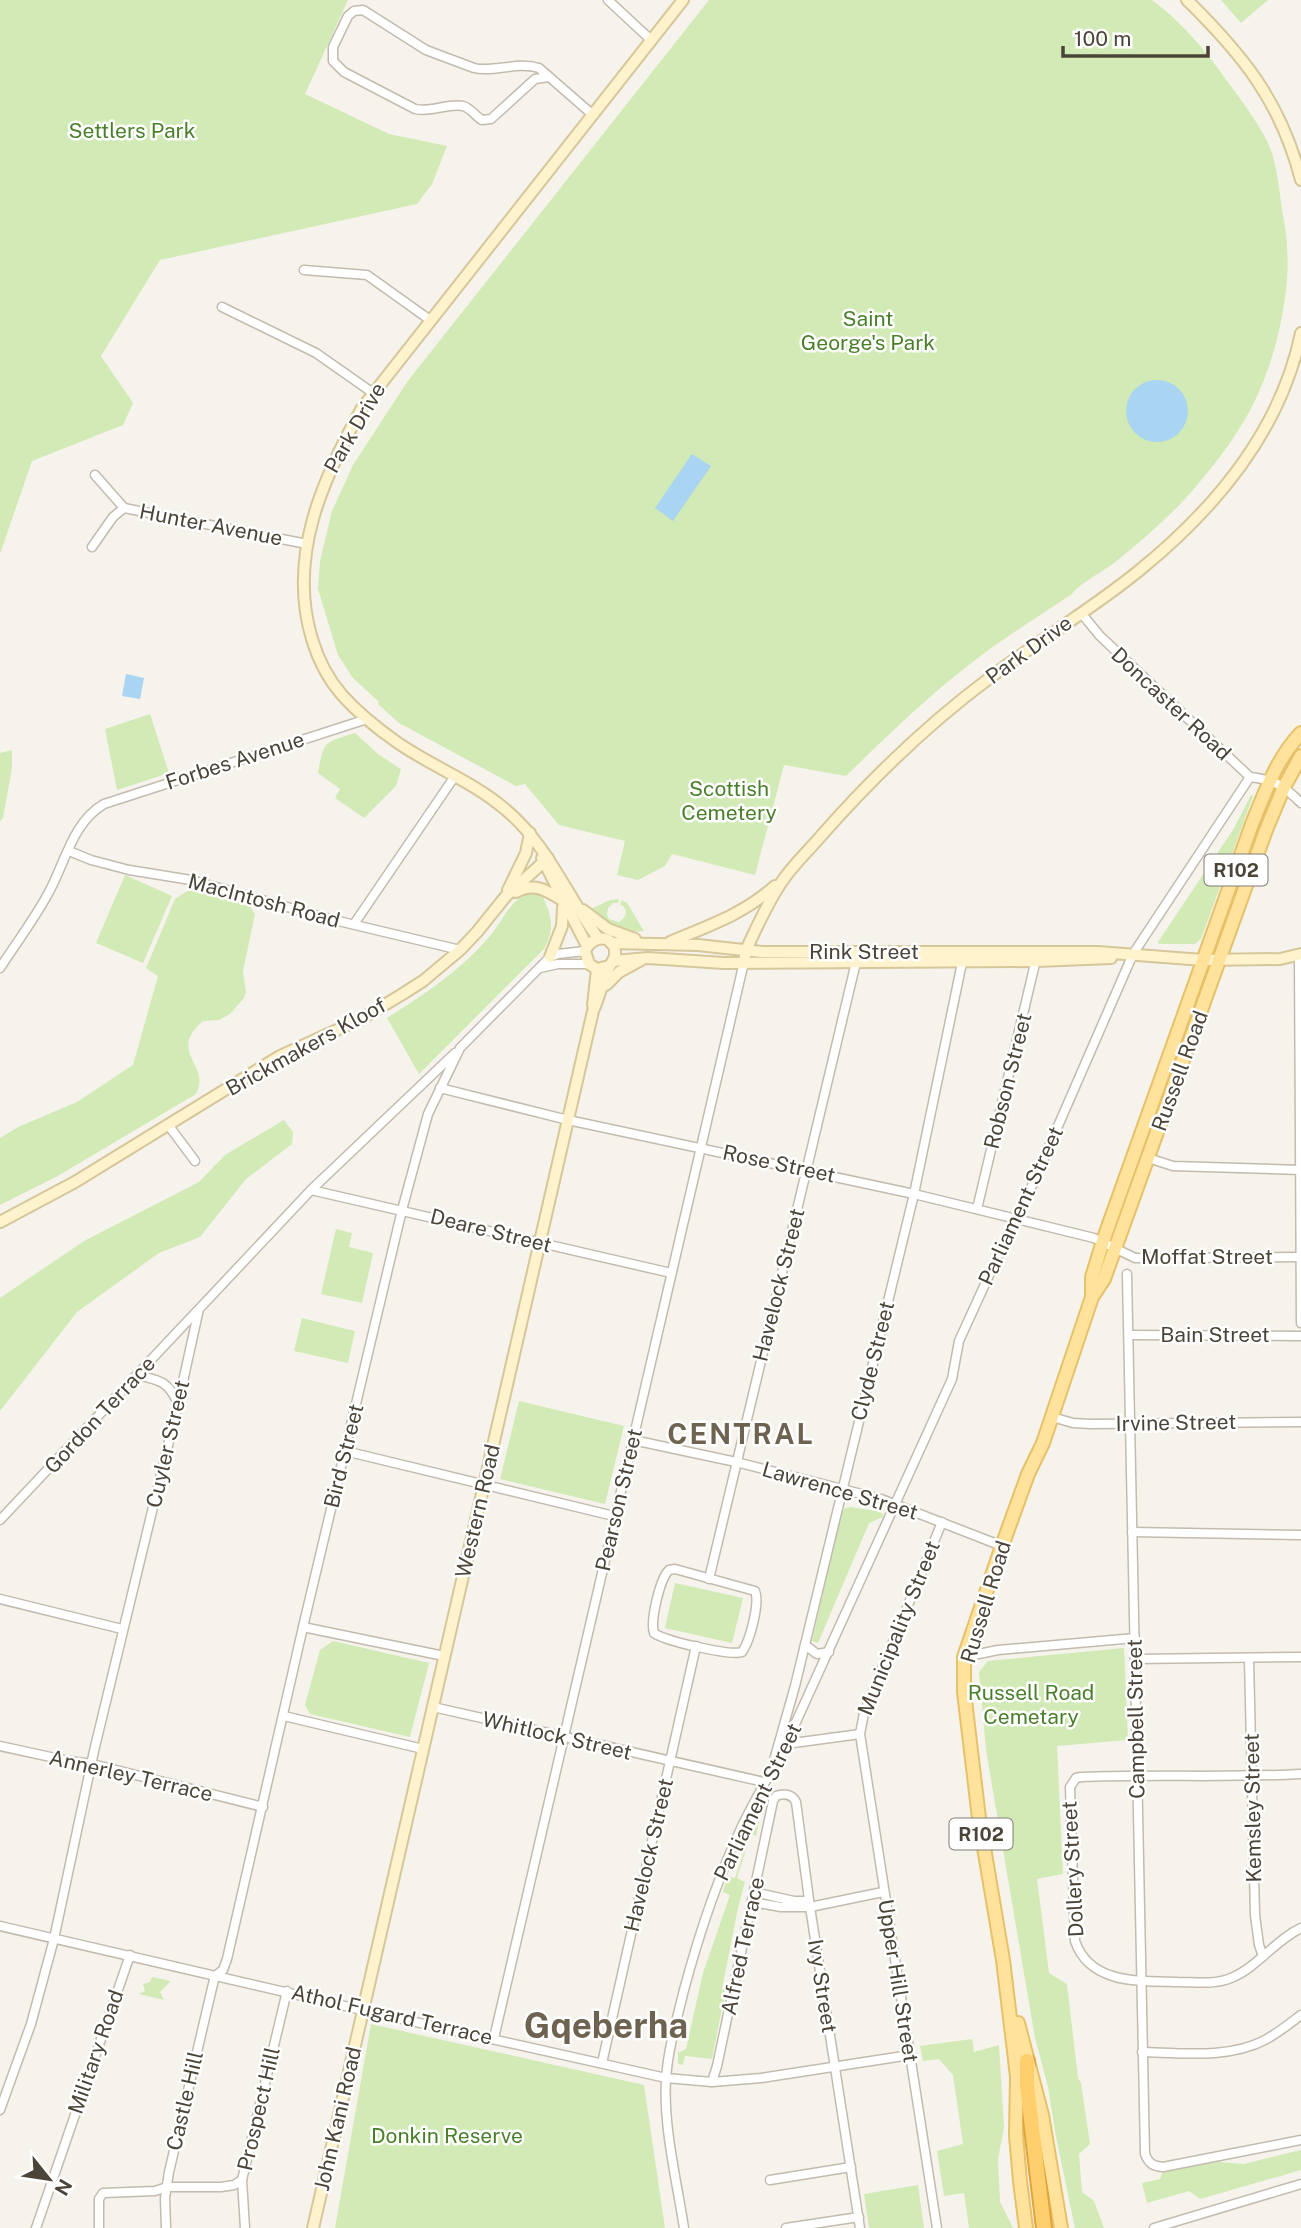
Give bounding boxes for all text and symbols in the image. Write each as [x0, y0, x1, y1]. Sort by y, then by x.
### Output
scale bar [1063, 14, 1208, 58]
text: 100 m [1074, 26, 1131, 51]
park label: Settlers Park [68, 118, 196, 143]
park label: Saint George's Park [801, 306, 935, 355]
street label: Park Drive [319, 378, 390, 477]
street label: Hunter Avenue [137, 498, 285, 551]
street label: Park Drive [981, 610, 1077, 689]
street label: Doncaster Road [1106, 642, 1236, 765]
street label: Forbes Avenue [162, 726, 307, 795]
park label: Scottish Cemetery [681, 776, 777, 825]
road number: R102 [1204, 855, 1268, 886]
street label: MacIntosh Road [185, 868, 343, 933]
street label: Rink Street [809, 939, 919, 964]
street label: Brickmakers Kloof [221, 992, 390, 1101]
street label: Russell Road [1146, 1007, 1213, 1135]
street label: Robson Street [979, 1010, 1036, 1151]
street label: Parliament Street [973, 1122, 1068, 1289]
street label: Rose Street [721, 1139, 838, 1188]
street label: Deare Street [428, 1203, 554, 1258]
street label: Havelock Street [747, 1206, 810, 1364]
street label: Moffat Street [1141, 1244, 1273, 1269]
street label: Clyde Street [846, 1299, 899, 1423]
street label: Bain Street [1160, 1322, 1270, 1347]
street label: Gordon Terrace [39, 1351, 160, 1478]
street label: Cuyler Street [141, 1378, 194, 1510]
street label: Bird Street [319, 1401, 369, 1511]
street label: Irvine Street [1115, 1409, 1237, 1436]
district label: CENTRAL [667, 1417, 815, 1450]
street label: Pearson Street [590, 1426, 647, 1574]
street label: Western Road [450, 1442, 505, 1580]
street label: Lawrence Street [759, 1456, 921, 1525]
street label: Municipality Street [852, 1537, 945, 1719]
street label: Russell Road [955, 1538, 1016, 1666]
street label: Campbell Street [1122, 1639, 1149, 1799]
park label: Russell Road Cemetary [968, 1680, 1094, 1729]
street label: Whitlock Street [480, 1706, 634, 1765]
street label: Parliament Street [709, 1719, 807, 1885]
street label: Kemsley Street [1239, 1733, 1266, 1883]
street label: Annerley Terrace [47, 1745, 215, 1806]
street label: Havelock Street [619, 1776, 678, 1934]
street label: Dollery Street [1056, 1800, 1089, 1938]
road number: R102 [950, 1818, 1012, 1850]
street label: Alfred Terrace [716, 1875, 769, 2017]
street label: Upper Hill Street [873, 1897, 924, 2064]
street label: Ivy Street [803, 1937, 842, 2034]
street label: Athol Fugard Terrace [289, 1979, 495, 2050]
street label: Military Road [63, 1987, 128, 2117]
district label: Gqeberha [524, 2005, 688, 2046]
street label: John Kani Road [309, 2044, 366, 2193]
street label: Prospect Hill [232, 2045, 285, 2173]
street label: Castle Hill [161, 2049, 208, 2153]
park label: Donkin Reserve [371, 2123, 523, 2148]
north arrow [14, 2144, 84, 2214]
text: N [50, 2176, 77, 2199]

